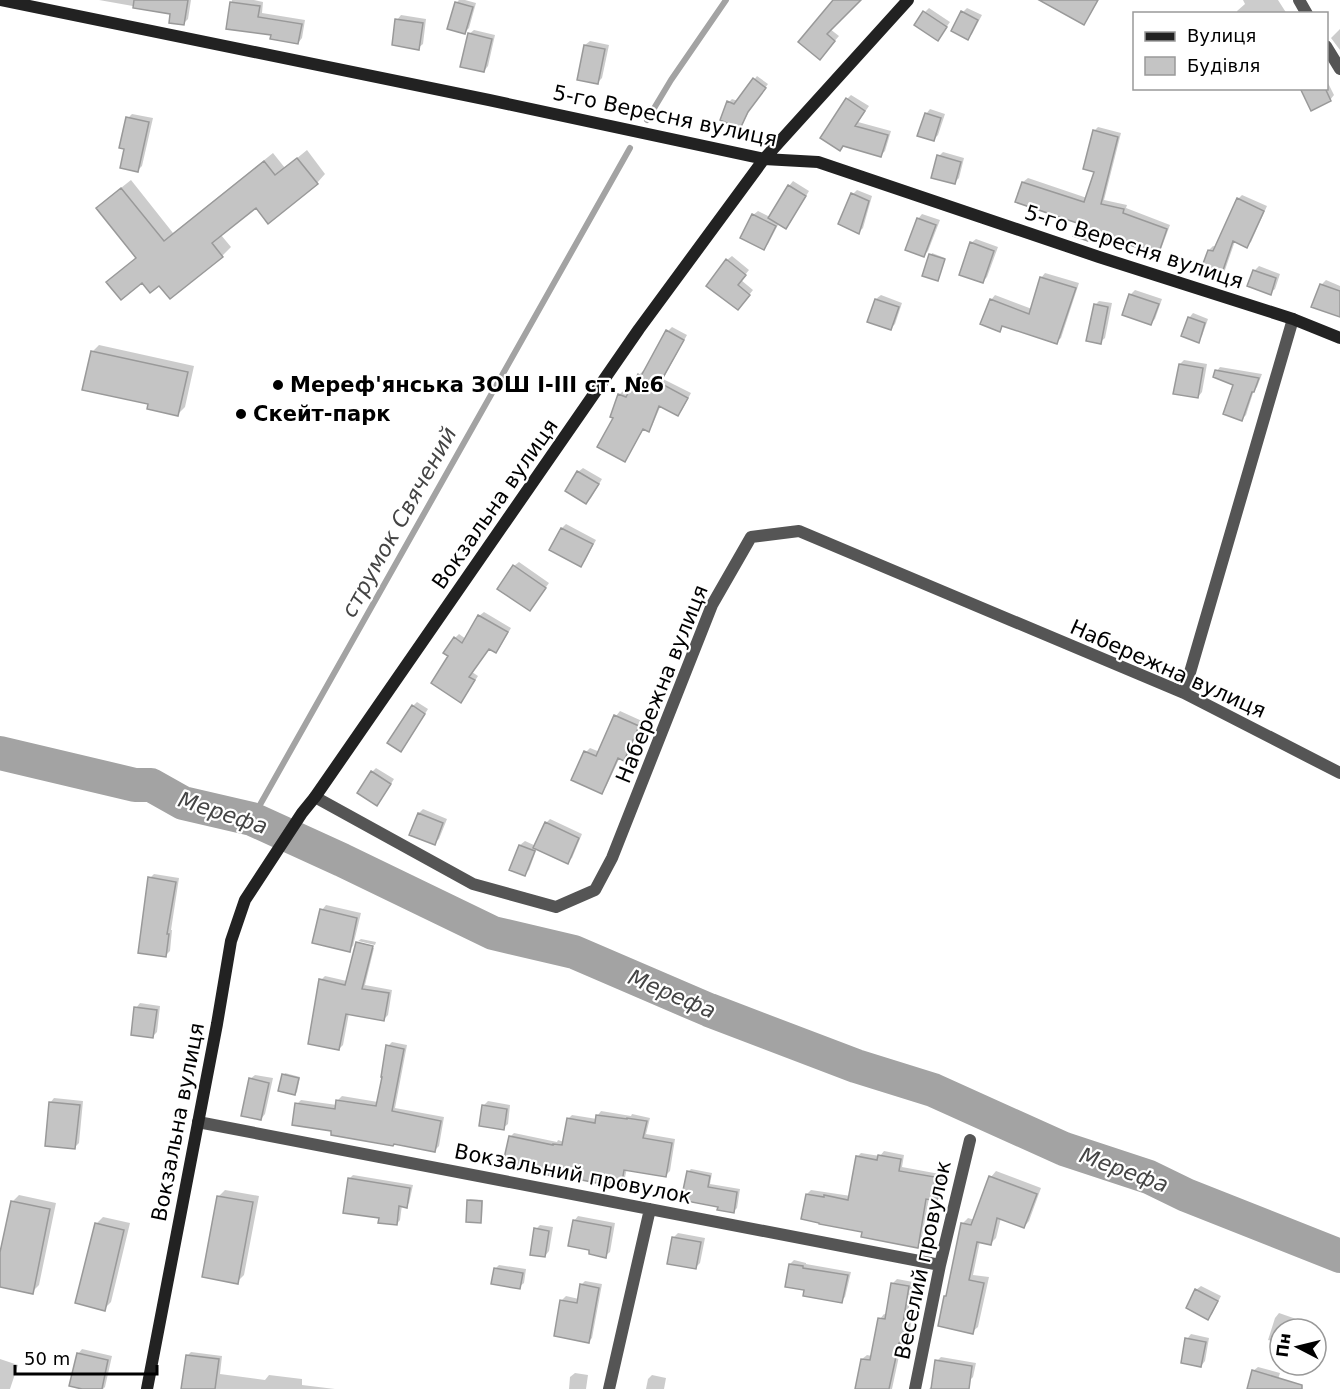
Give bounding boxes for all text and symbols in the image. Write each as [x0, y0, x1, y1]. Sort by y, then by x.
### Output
legend [1133, 12, 1328, 90]
text: Вулиця [1187, 25, 1256, 46]
text: Будівля [1187, 55, 1260, 76]
street label: 5-го Вересня вулиця [551, 81, 779, 151]
street label: 5-го Вересня вулиця [1022, 200, 1246, 294]
place label: Мереф'янська ЗОШ І-ІІІ ст. №6 [290, 373, 664, 397]
marker: Мереф'янська ЗОШ І-ІІІ ст. №6 [271, 378, 285, 392]
place label: Скейт-парк [253, 402, 390, 426]
marker: Скейт-парк [234, 407, 248, 421]
street label: Вокзальна вулиця [427, 414, 563, 594]
water label: струмок Свячений [336, 423, 462, 621]
street label: Набережна вулиця [611, 581, 713, 787]
street label: Набережна вулиця [1066, 615, 1270, 723]
water label: Мерефа [175, 787, 271, 839]
water label: Мерефа [625, 964, 719, 1024]
street label: Вокзальна вулиця [147, 1021, 209, 1223]
street label: Вокзальний провулок [452, 1139, 694, 1209]
water label: Мерефа [1076, 1142, 1172, 1198]
street label: Веселий провулок [890, 1158, 956, 1362]
north arrow [1268, 1317, 1328, 1377]
text: Пн [1273, 1332, 1295, 1359]
scale bar [15, 1338, 158, 1376]
text: 50 m [24, 1348, 70, 1369]

